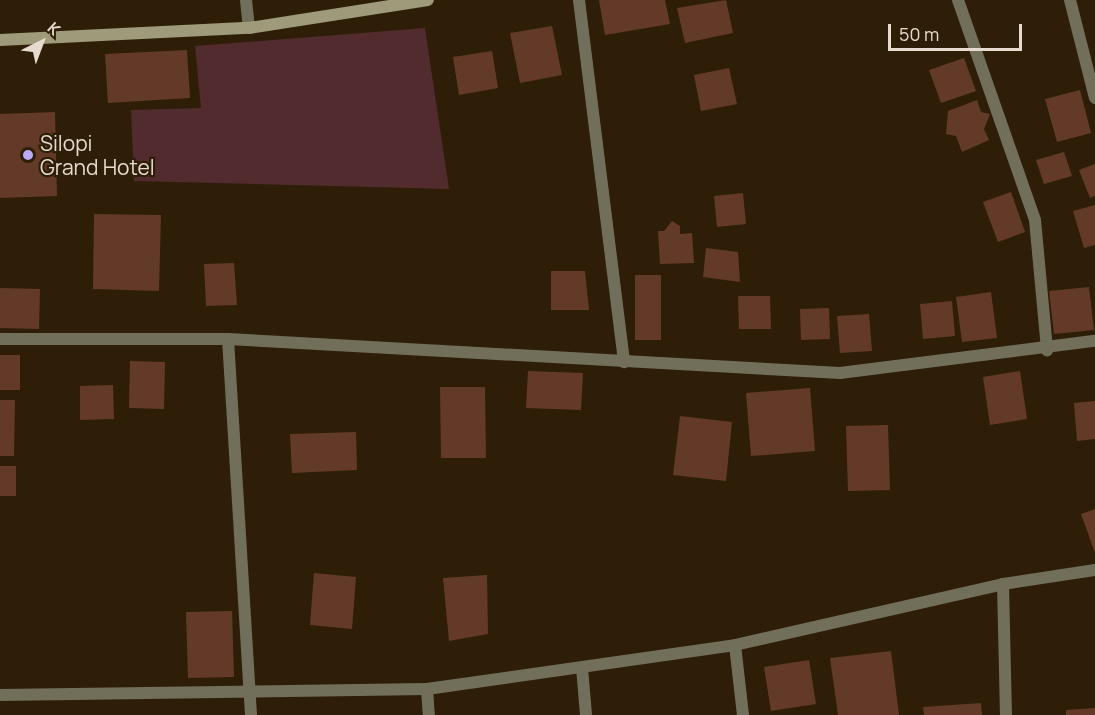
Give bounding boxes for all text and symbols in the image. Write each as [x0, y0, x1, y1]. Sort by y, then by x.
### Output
north arrow [12, 12, 72, 72]
scale bar [891, 12, 1024, 50]
text: K [43, 17, 65, 40]
text: 50 m [899, 22, 939, 46]
place label: Silopi Grand Hotel [40, 130, 155, 180]
marker: Silopi Grand Hotel [21, 148, 35, 162]

